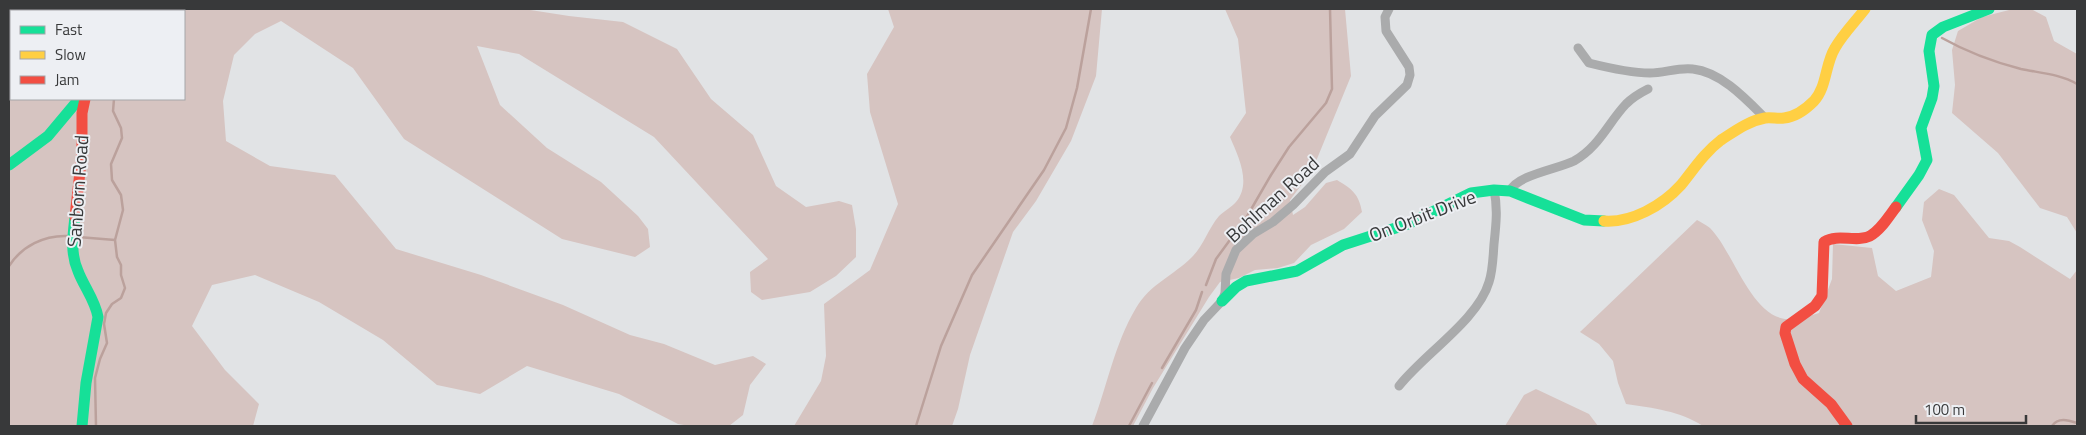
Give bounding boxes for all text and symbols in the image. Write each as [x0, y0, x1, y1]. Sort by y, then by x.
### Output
legend [10, 10, 185, 100]
text: Fast [55, 18, 83, 41]
text: Slow [55, 43, 86, 66]
text: Jam [55, 68, 79, 91]
street label: Sanborn Road [59, 134, 95, 248]
street label: Bohlman Road [1219, 149, 1325, 249]
street label: On Orbit Drive [1364, 181, 1480, 249]
scale bar [1916, 392, 2026, 424]
text: 100 m [1924, 398, 1965, 421]

